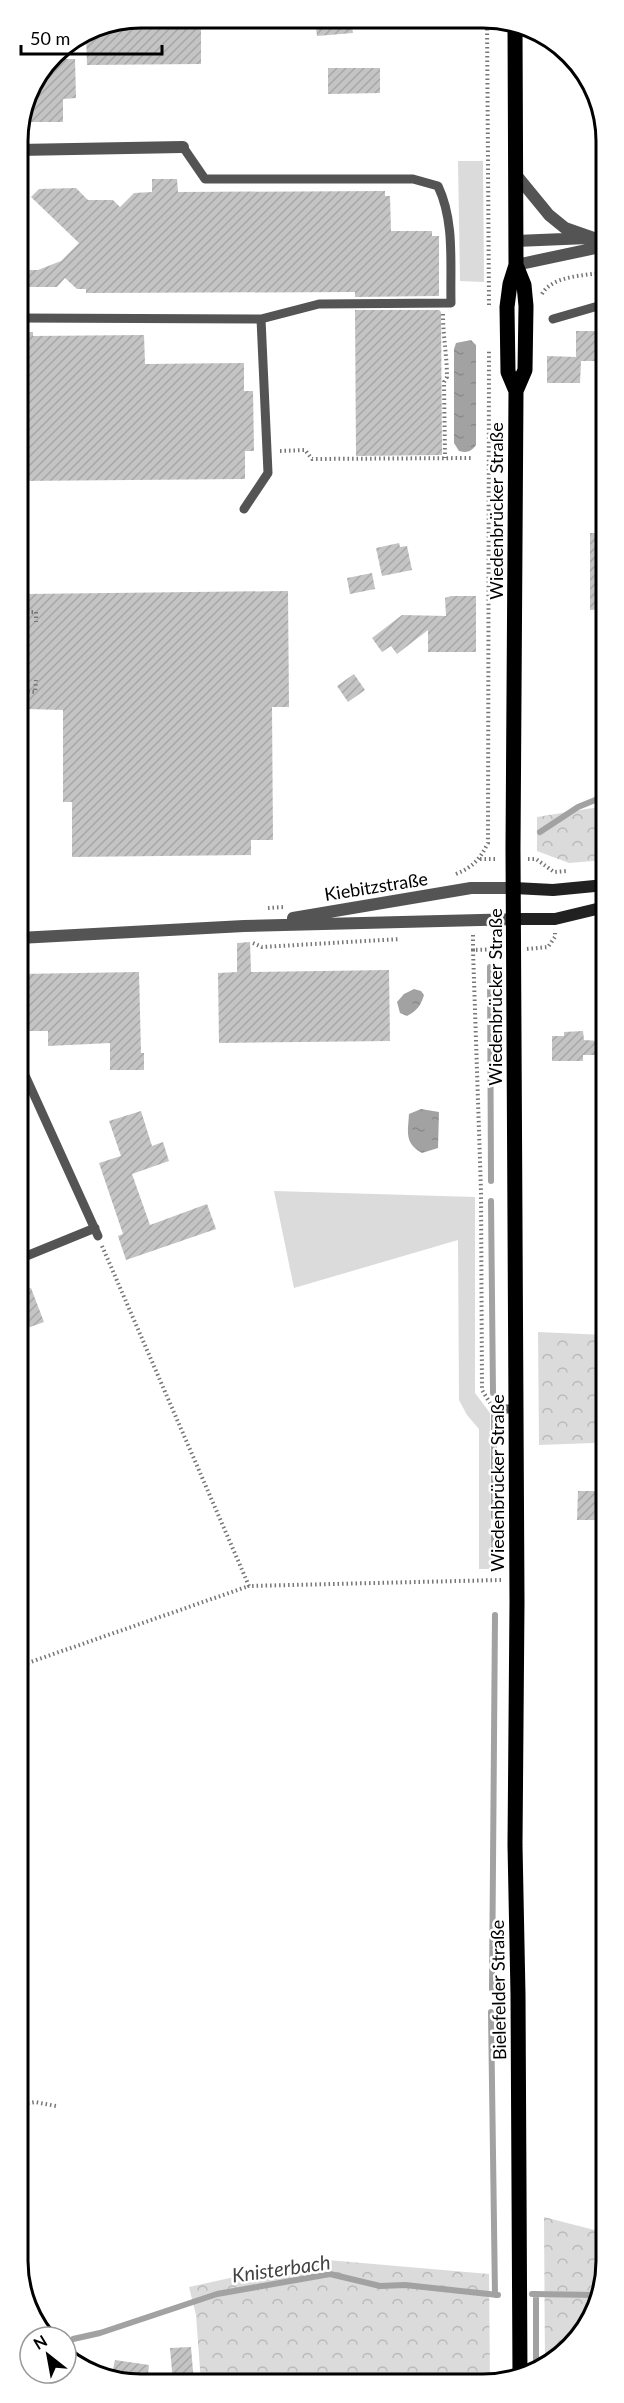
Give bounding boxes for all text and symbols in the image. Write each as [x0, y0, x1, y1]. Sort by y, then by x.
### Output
scale bar [21, 18, 162, 56]
text: 50 m [30, 27, 70, 49]
street label: Wiedenbrücker Straße [485, 422, 507, 600]
street label: Kiebitzstraße [323, 867, 429, 905]
street label: Wiedenbrücker Straße [484, 908, 506, 1086]
street label: Wiedenbrücker Straße [486, 1394, 508, 1572]
street label: Bielefelder Straße [486, 1920, 510, 2060]
water label: Knisterbach [230, 2249, 332, 2287]
north arrow [18, 2325, 78, 2385]
text: N [30, 2330, 50, 2353]

